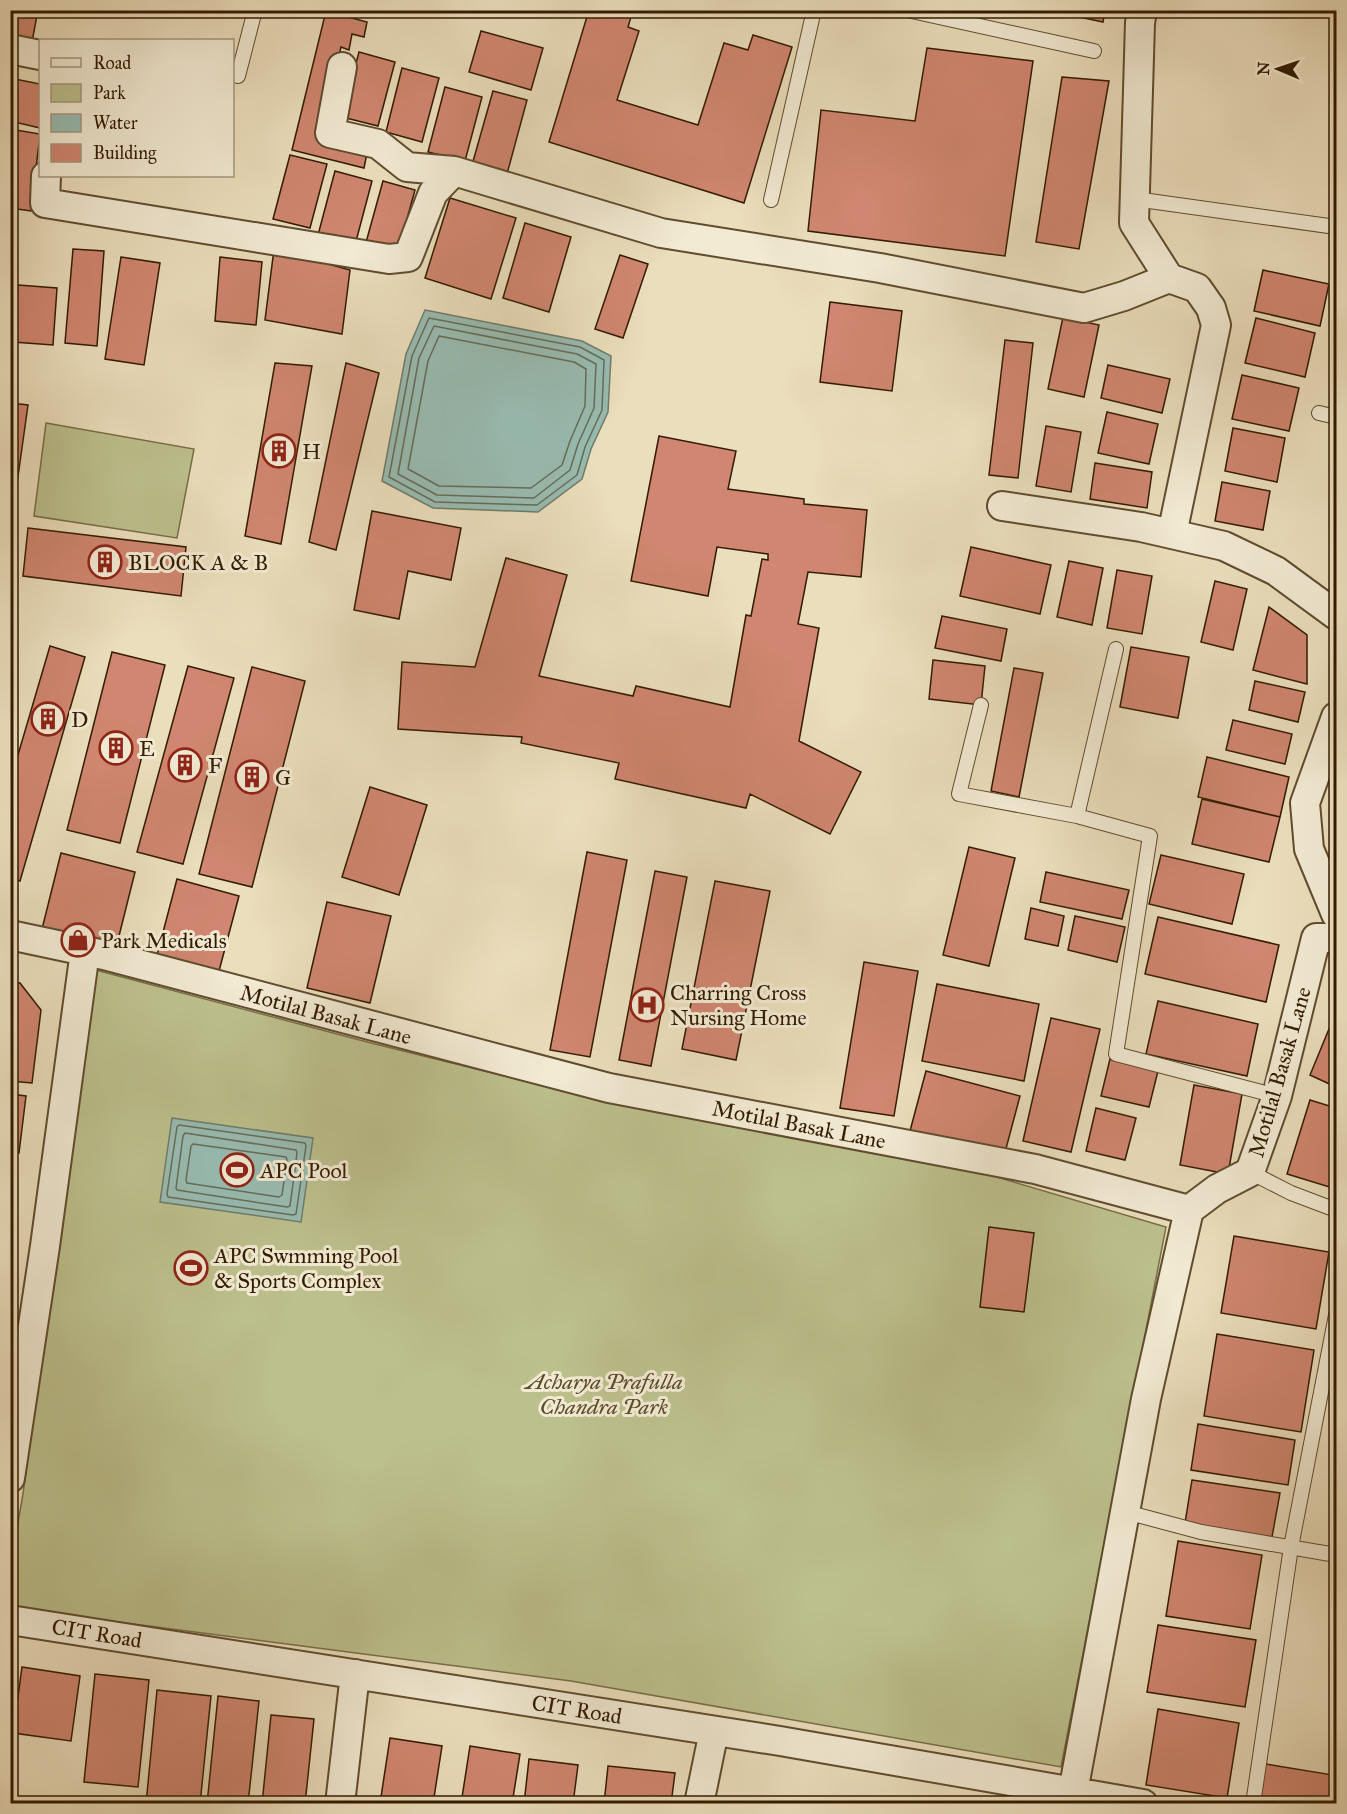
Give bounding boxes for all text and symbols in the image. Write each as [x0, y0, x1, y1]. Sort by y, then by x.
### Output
legend [39, 39, 234, 177]
north arrow [1248, 39, 1308, 99]
text: Road [93, 52, 131, 74]
text: N [1254, 61, 1273, 76]
text: Park [93, 82, 126, 104]
text: Water [93, 112, 138, 134]
text: Building [93, 142, 157, 165]
building icon: H [261, 433, 297, 469]
place label: H [302, 438, 321, 465]
building icon: BLOCK A & B [87, 544, 123, 580]
place label: BLOCK A & B [128, 549, 268, 576]
building icon: D [30, 701, 66, 737]
place label: D [71, 706, 88, 733]
building icon: E [98, 730, 134, 766]
place label: E [139, 735, 155, 762]
building icon: F [167, 747, 203, 783]
place label: F [208, 752, 222, 779]
building icon: G [234, 759, 270, 795]
place label: G [275, 764, 291, 791]
shop icon: Park Medicals [60, 922, 96, 958]
place label: Park Medicals [101, 927, 227, 954]
street label: Motilal Basak Lane [237, 979, 414, 1050]
place label: Charring Cross Nursing Home [670, 979, 807, 1031]
street label: Motilal Basak Lane [1242, 984, 1317, 1161]
hospital icon: Charring Cross Nursing Home [629, 987, 665, 1023]
street label: Motilal Basak Lane [710, 1094, 888, 1155]
sports icon: APC Pool [219, 1152, 255, 1188]
place label: APC Pool [259, 1157, 348, 1184]
place label: APC Swmming Pool & Sports Complex [213, 1242, 398, 1294]
sports icon: APC Swmming Pool & Sports Complex [173, 1250, 209, 1286]
park label: Acharya Prafulla Chandra Park [523, 1368, 683, 1420]
street label: CIT Road [50, 1613, 144, 1654]
street label: CIT Road [530, 1689, 624, 1730]

